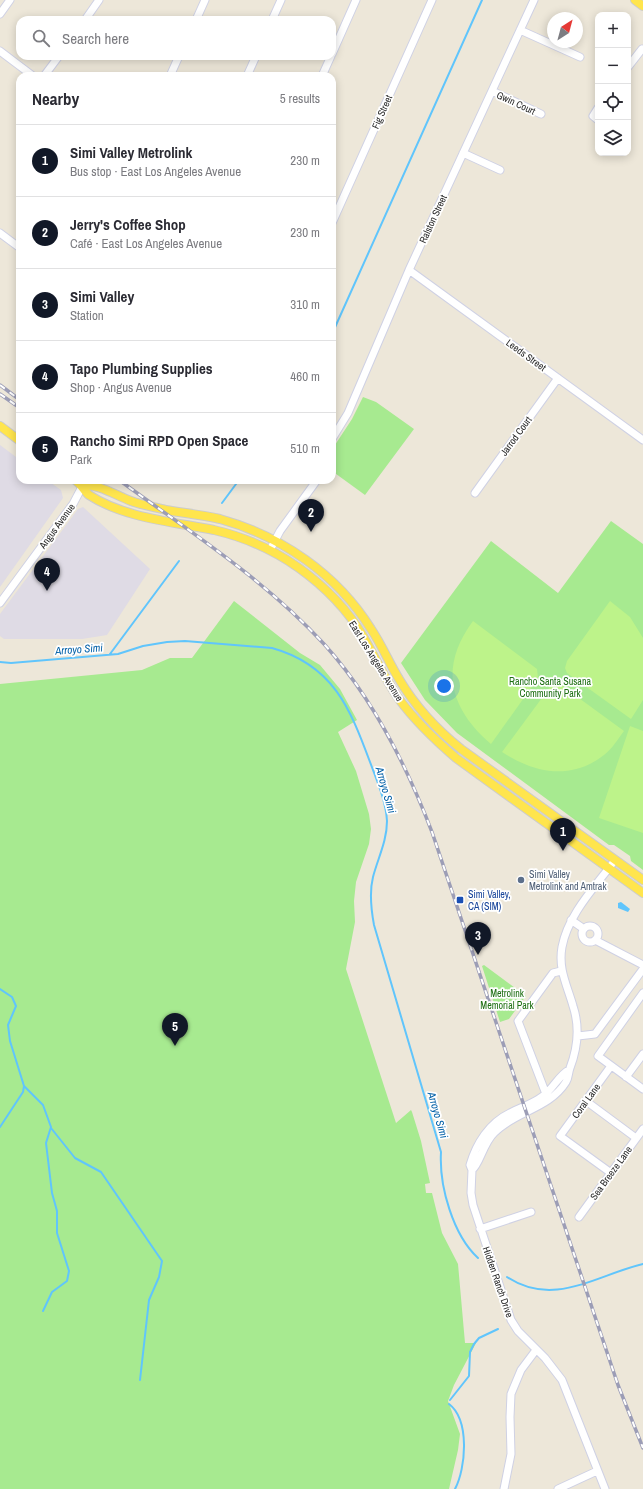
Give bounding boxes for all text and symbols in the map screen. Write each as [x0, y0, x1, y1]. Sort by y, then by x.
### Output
north arrow [547, 12, 583, 48]
map controls [595, 12, 631, 156]
button: + [595, 12, 631, 48]
search box [16, 16, 336, 60]
icon: search [30, 27, 52, 49]
text: Search here [62, 28, 129, 49]
button: − [595, 48, 631, 84]
button: locate [595, 84, 631, 120]
text: Nearby [32, 87, 79, 110]
street label: Gwin Court [494, 88, 538, 118]
text: 5 results [280, 90, 320, 107]
street label: Fig Street [369, 92, 396, 131]
button: layers [595, 120, 631, 156]
text: Simi Valley Metrolink [70, 142, 192, 163]
text: 1 [42, 152, 48, 169]
text: 230 m [290, 152, 320, 169]
text: Bus stop · East Los Angeles Avenue [70, 163, 241, 180]
street label: Ralston Street [416, 192, 450, 245]
text: Jerry's Coffee Shop [70, 214, 186, 235]
text: 2 [42, 224, 48, 241]
text: 230 m [290, 224, 320, 241]
text: Café · East Los Angeles Avenue [70, 235, 222, 252]
text: Simi Valley [70, 286, 134, 307]
text: 3 [42, 296, 48, 313]
text: 310 m [290, 296, 320, 313]
text: Station [70, 307, 104, 324]
street label: Leeds Street [503, 336, 549, 374]
text: Tapo Plumbing Supplies [70, 358, 213, 379]
text: 4 [42, 368, 48, 385]
text: 460 m [290, 368, 320, 385]
text: Shop · Angus Avenue [70, 379, 172, 396]
street label: Jarrod Court [497, 413, 535, 458]
text: Rancho Simi RPD Open Space [70, 430, 248, 451]
text: 5 [42, 440, 48, 457]
text: 510 m [290, 440, 320, 457]
text: Park [70, 451, 92, 468]
pin: 2 [298, 499, 324, 532]
street label: Angus Avenue [36, 500, 78, 552]
pin: 4 [34, 558, 60, 591]
street label: East Los Angeles Avenue [346, 618, 406, 704]
water label: Arroyo Simi [54, 640, 104, 658]
park label: Rancho Santa Susana Community Park [509, 675, 591, 700]
your location [434, 676, 454, 696]
water label: Arroyo Simi [372, 764, 399, 815]
pin: 1 [550, 818, 576, 851]
place label: Simi Valley Metrolink and Amtrak [529, 868, 607, 893]
marker: Simi Valley Metrolink and Amtrak [516, 875, 526, 885]
place label: Simi Valley, CA (SIM) [468, 888, 511, 913]
marker: Simi Valley, CA (SIM) [455, 895, 465, 905]
pin: 3 [465, 922, 491, 955]
park label: Metrolink Memorial Park [480, 987, 535, 1012]
pin: 5 [162, 1013, 188, 1046]
street label: Coral Lane [569, 1081, 603, 1121]
water label: Arroyo Simi [424, 1089, 451, 1140]
street label: Sea Breeze Lane [587, 1143, 635, 1202]
street label: Hidden Ranch Drive [480, 1245, 516, 1320]

